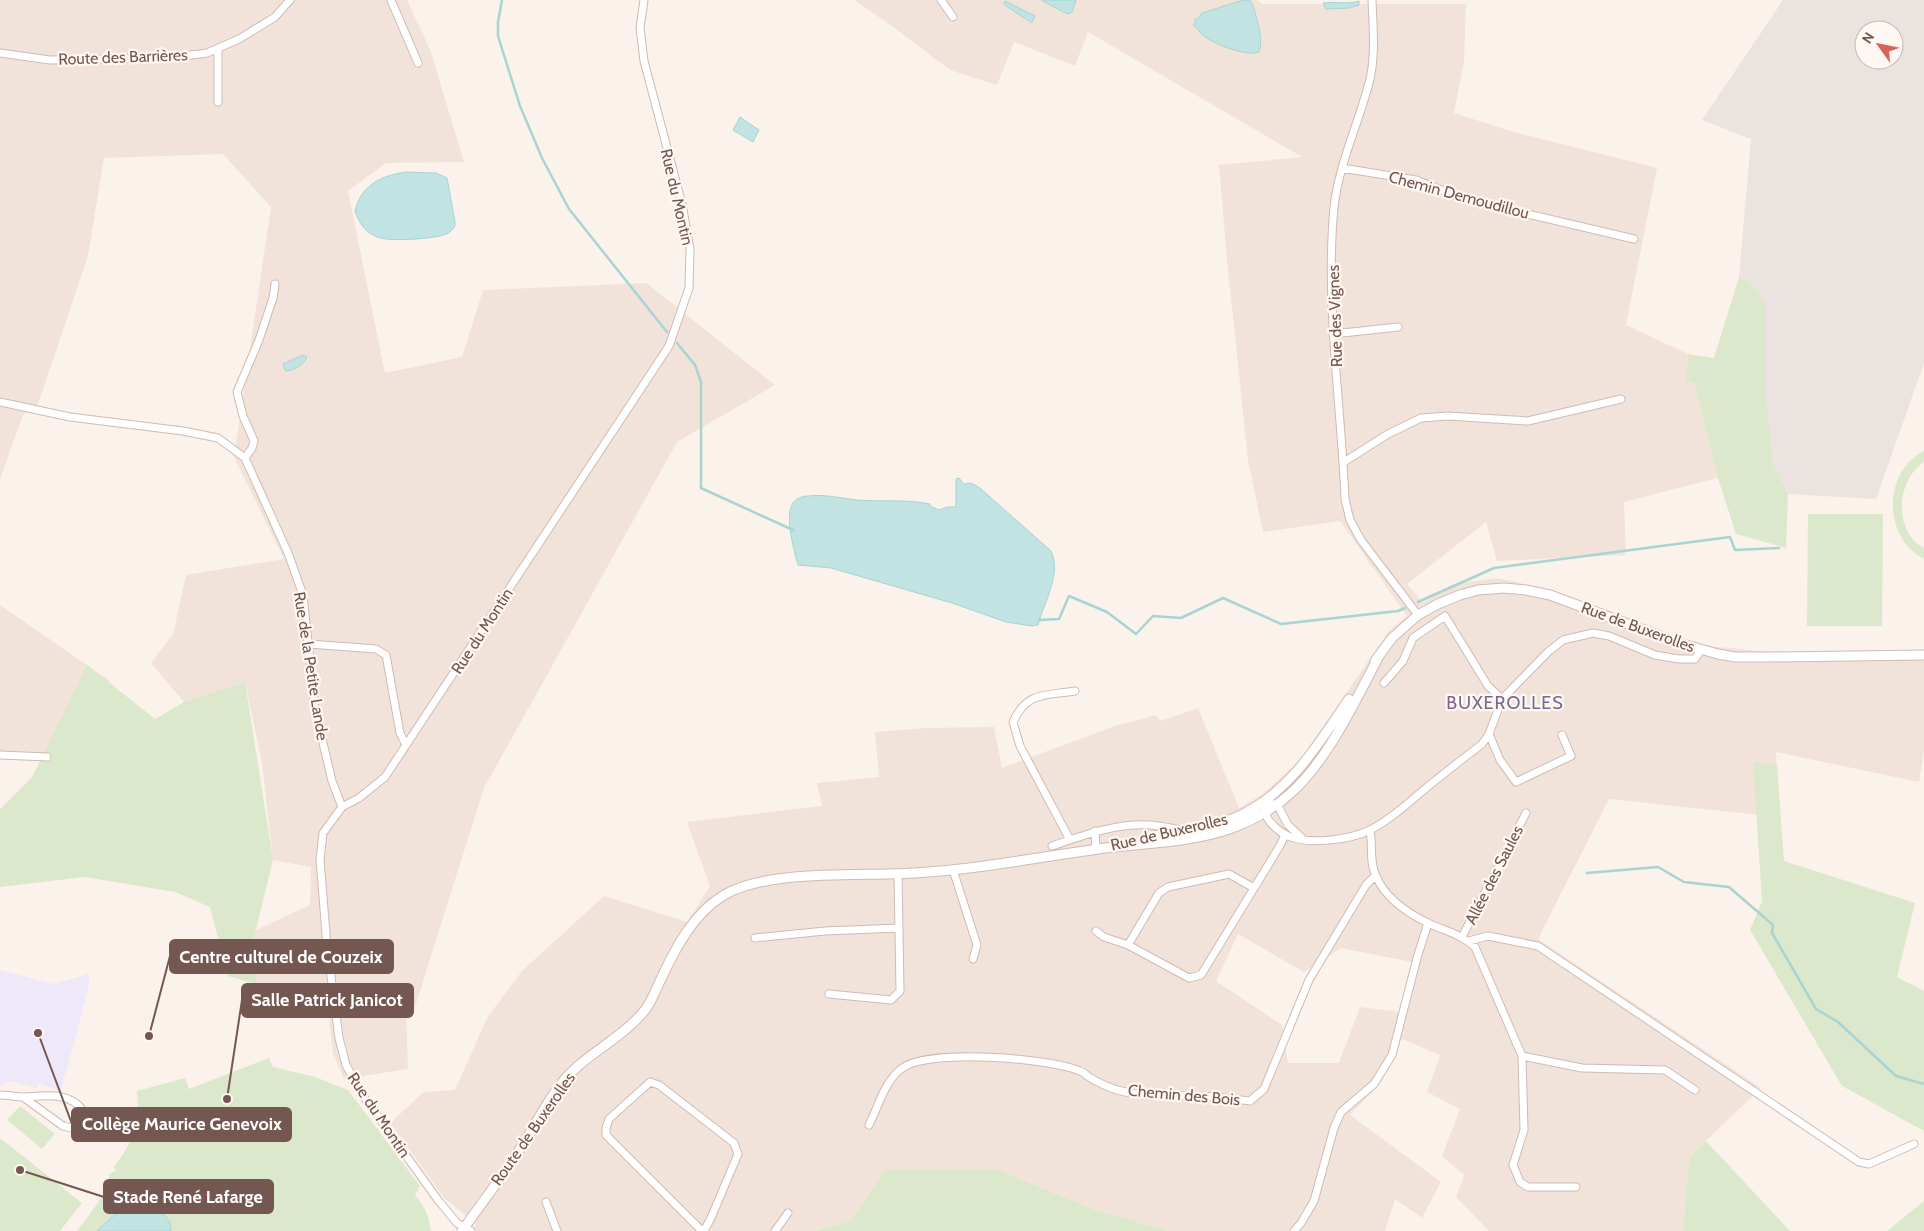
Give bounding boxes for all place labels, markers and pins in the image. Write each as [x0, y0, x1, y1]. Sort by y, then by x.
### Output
callout: Centre culturel de Couzeix [170, 940, 393, 973]
callout: Salle Patrick Janicot [242, 984, 413, 1017]
callout: Collège Maurice Genevoix [72, 1108, 291, 1141]
callout: Stade René Lafarge [104, 1180, 273, 1213]

